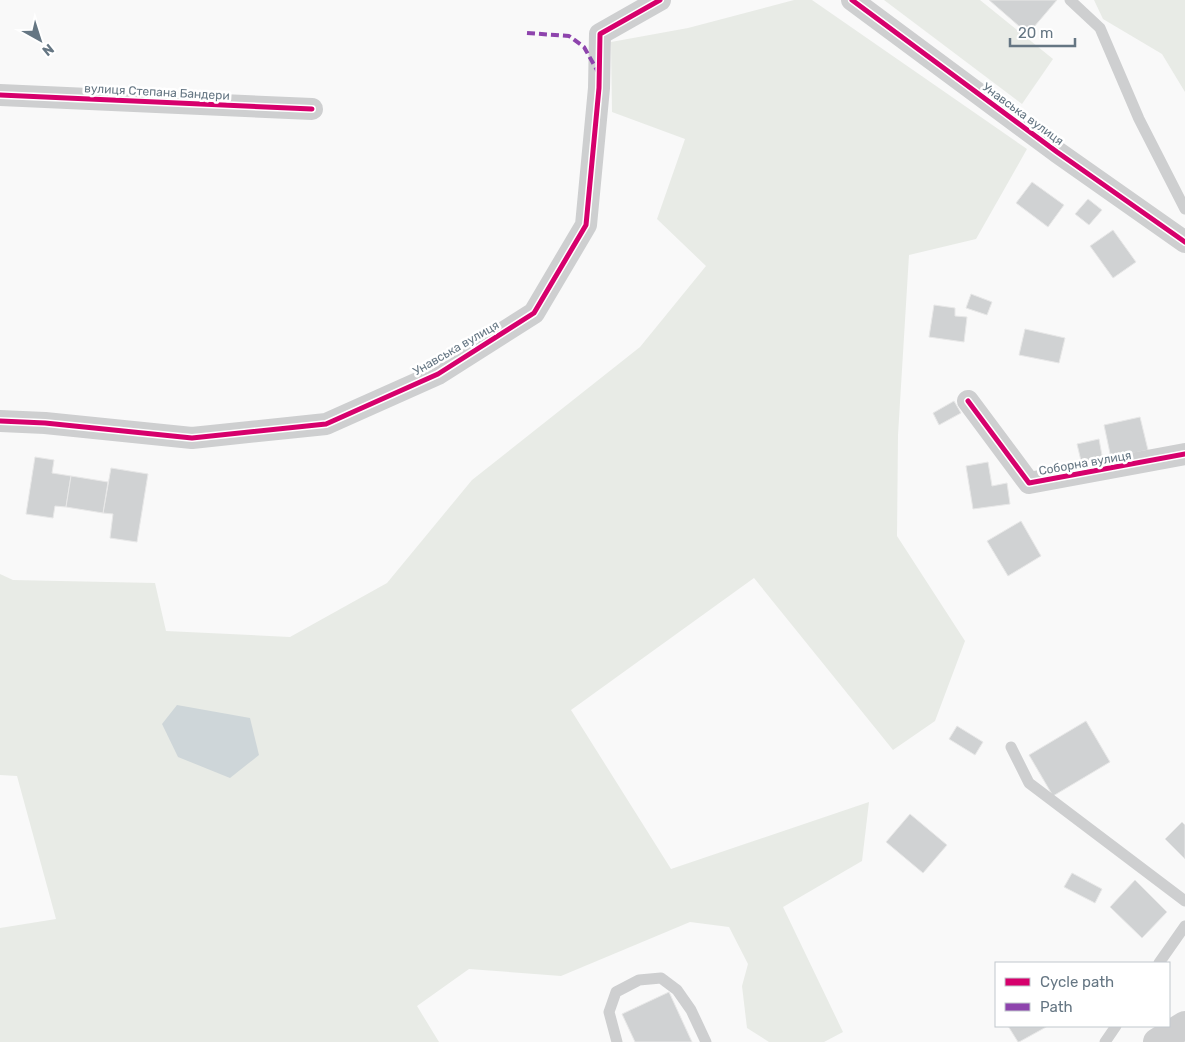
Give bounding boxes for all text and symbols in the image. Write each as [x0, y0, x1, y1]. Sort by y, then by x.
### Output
north arrow [15, 15, 65, 65]
scale bar [1010, 15, 1075, 47]
text: 20 m [1018, 24, 1053, 42]
text: N [39, 40, 57, 59]
street label: Унавська вулиця [980, 80, 1066, 148]
street label: вулиця Степана Бандери [84, 81, 230, 103]
street label: Унавська вулиця [410, 318, 502, 378]
street label: Соборна вулиця [1038, 448, 1132, 478]
legend [995, 962, 1170, 1027]
text: Cycle path [1040, 973, 1114, 991]
text: Path [1040, 998, 1073, 1016]

